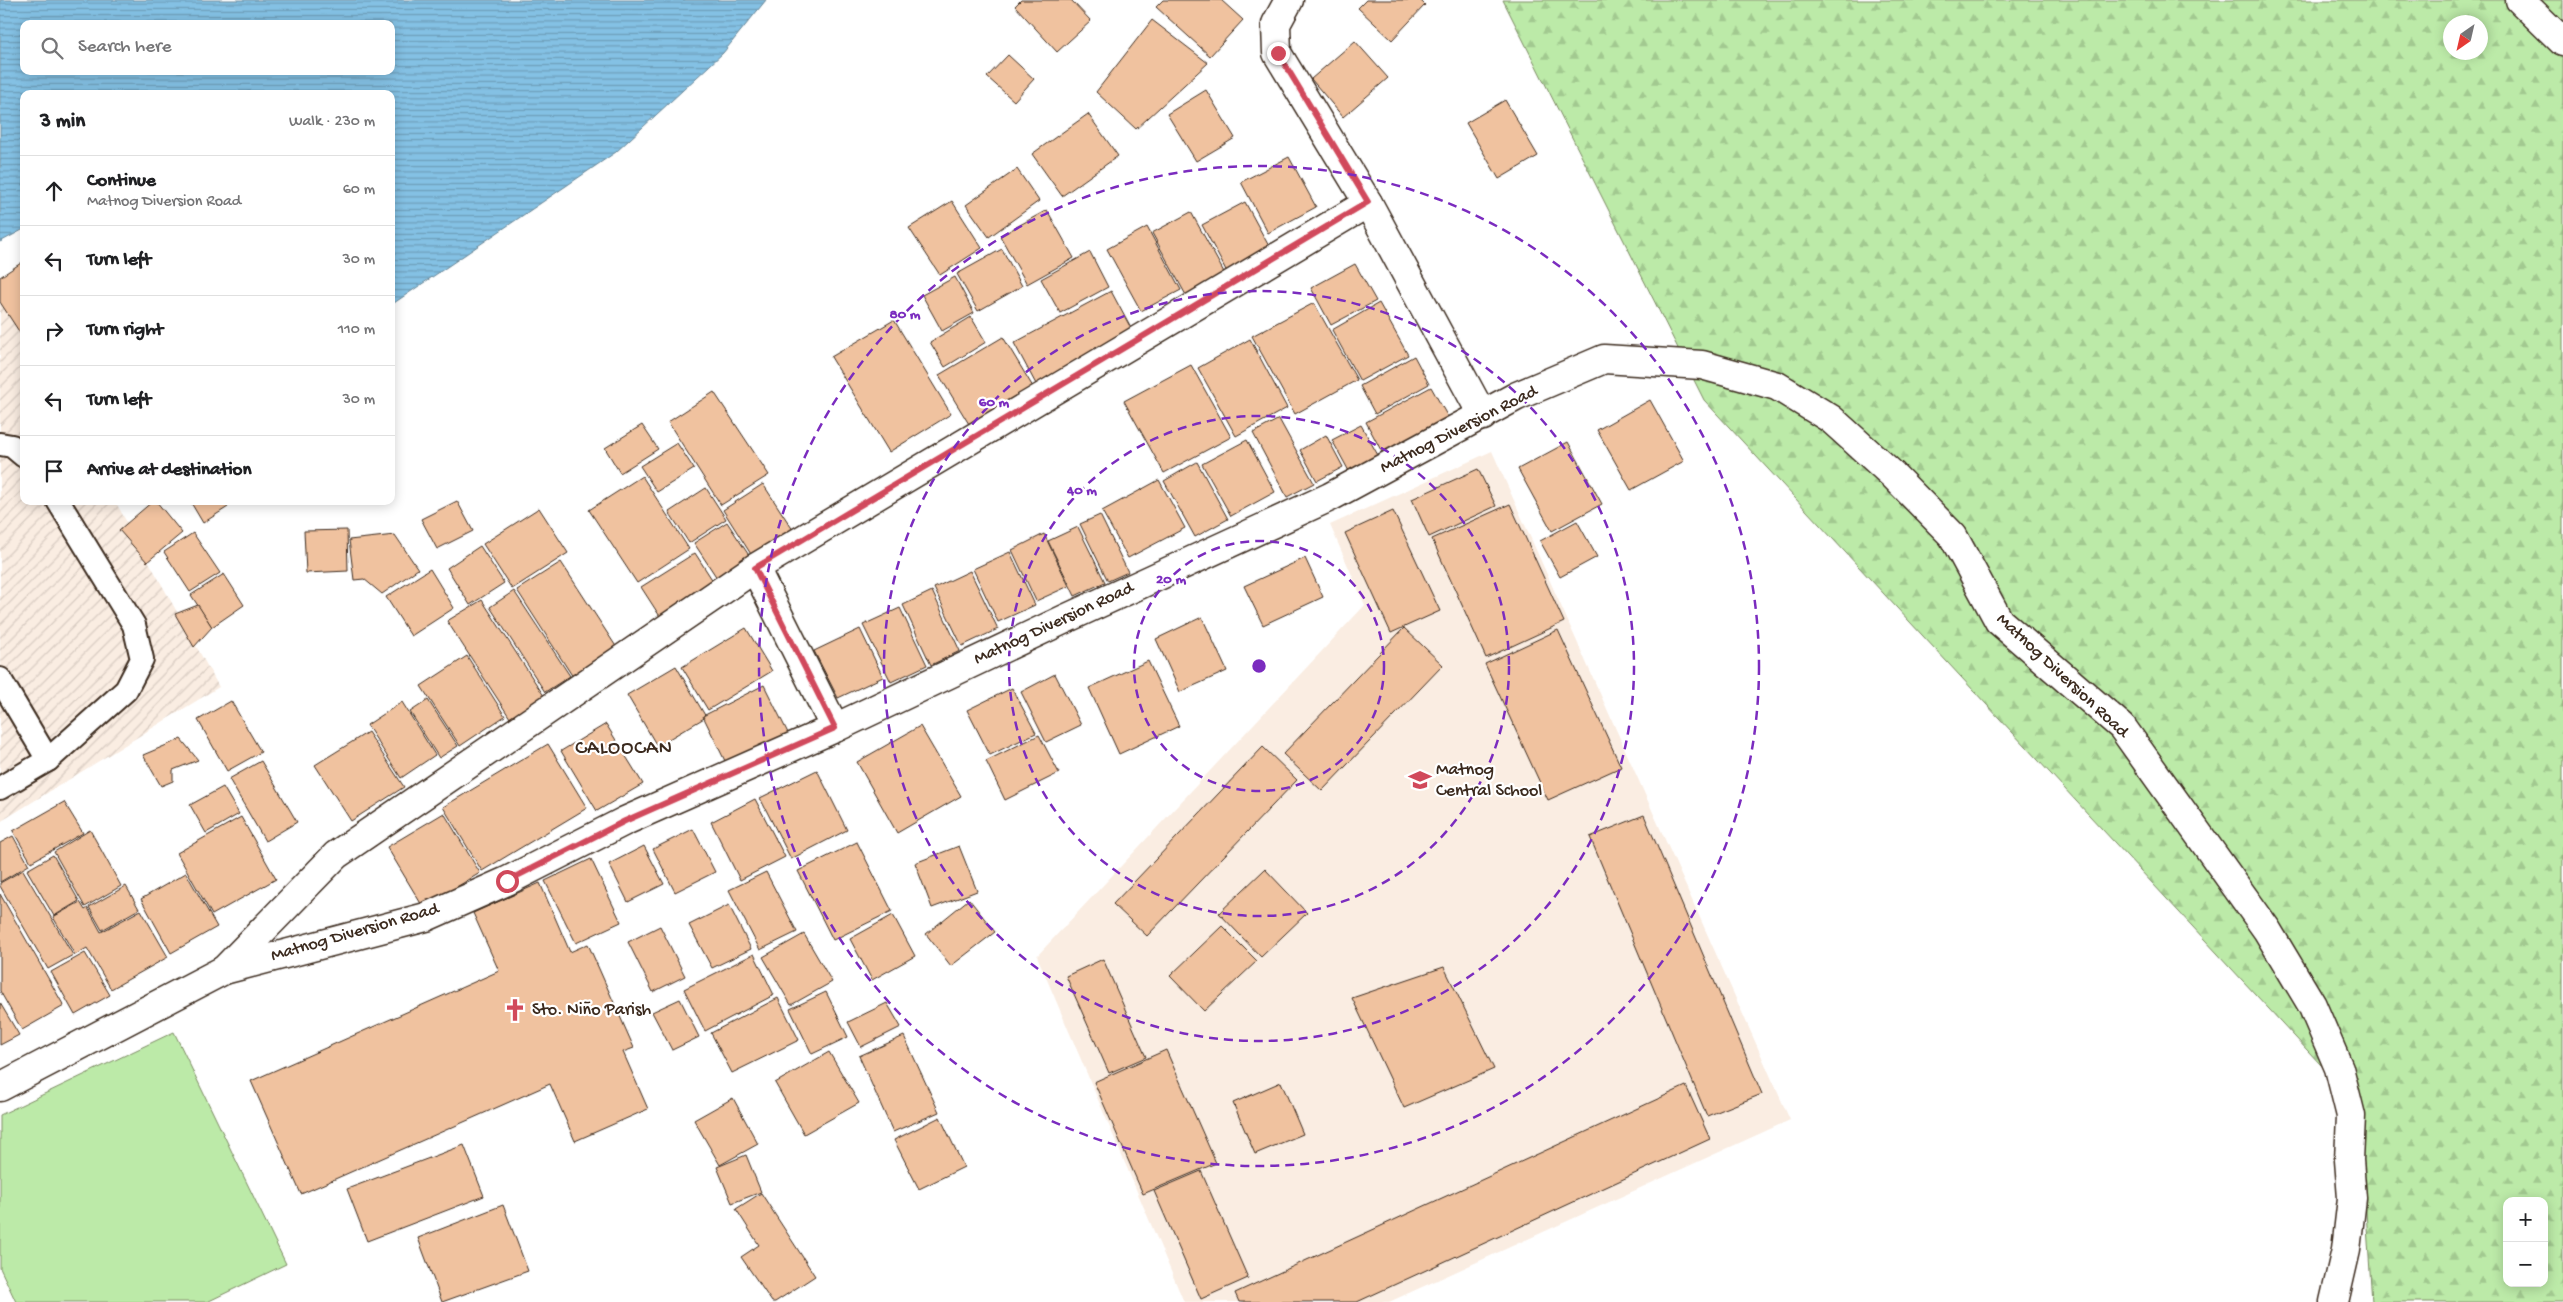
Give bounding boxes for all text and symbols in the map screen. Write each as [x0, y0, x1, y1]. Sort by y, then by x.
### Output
north arrow [2443, 15, 2488, 60]
search box [20, 20, 395, 75]
icon: search [38, 34, 66, 62]
text: Search here [78, 36, 172, 59]
route end [1267, 42, 1290, 65]
text: 3 min [40, 110, 85, 135]
text: Walk · 230 m [289, 113, 375, 132]
text: Continue [87, 170, 156, 193]
icon: ahead [40, 177, 68, 205]
text: 60 m [343, 181, 375, 200]
text: Matnog Diversion Road [87, 193, 241, 212]
icon: left [40, 247, 68, 275]
text: Turn left [87, 249, 151, 272]
text: 30 m [342, 251, 375, 270]
text: 80 m [890, 306, 921, 324]
icon: right [40, 317, 68, 345]
text: Turn right [87, 319, 163, 342]
text: 110 m [338, 321, 375, 340]
street label: Matnog Diversion Road [1377, 381, 1542, 479]
icon: left [40, 387, 68, 415]
text: Turn left [87, 389, 151, 412]
text: 30 m [342, 391, 375, 410]
text: 60 m [979, 394, 1010, 412]
icon: arrive [40, 457, 68, 485]
text: Arrive at destination [87, 459, 251, 482]
text: 40 m [1066, 482, 1097, 500]
text: 20 m [1156, 571, 1186, 589]
street label: Matnog Diversion Road [971, 577, 1138, 670]
street label: Matnog Diversion Road [1991, 609, 2134, 744]
centre of rings [1250, 657, 1268, 675]
district label: CALOOCAN [575, 738, 673, 761]
place label: Matnog Central School [1436, 760, 1542, 802]
school or university icon: Matnog Central School [1407, 767, 1433, 793]
route start [496, 870, 519, 893]
street label: Matnog Diversion Road [269, 899, 443, 967]
church icon: Sto. Niño Parish [502, 997, 528, 1023]
place label: Sto. Niño Parish [532, 1000, 652, 1021]
map controls [2503, 1197, 2548, 1287]
button: + [2503, 1197, 2548, 1242]
button: − [2503, 1242, 2548, 1287]

